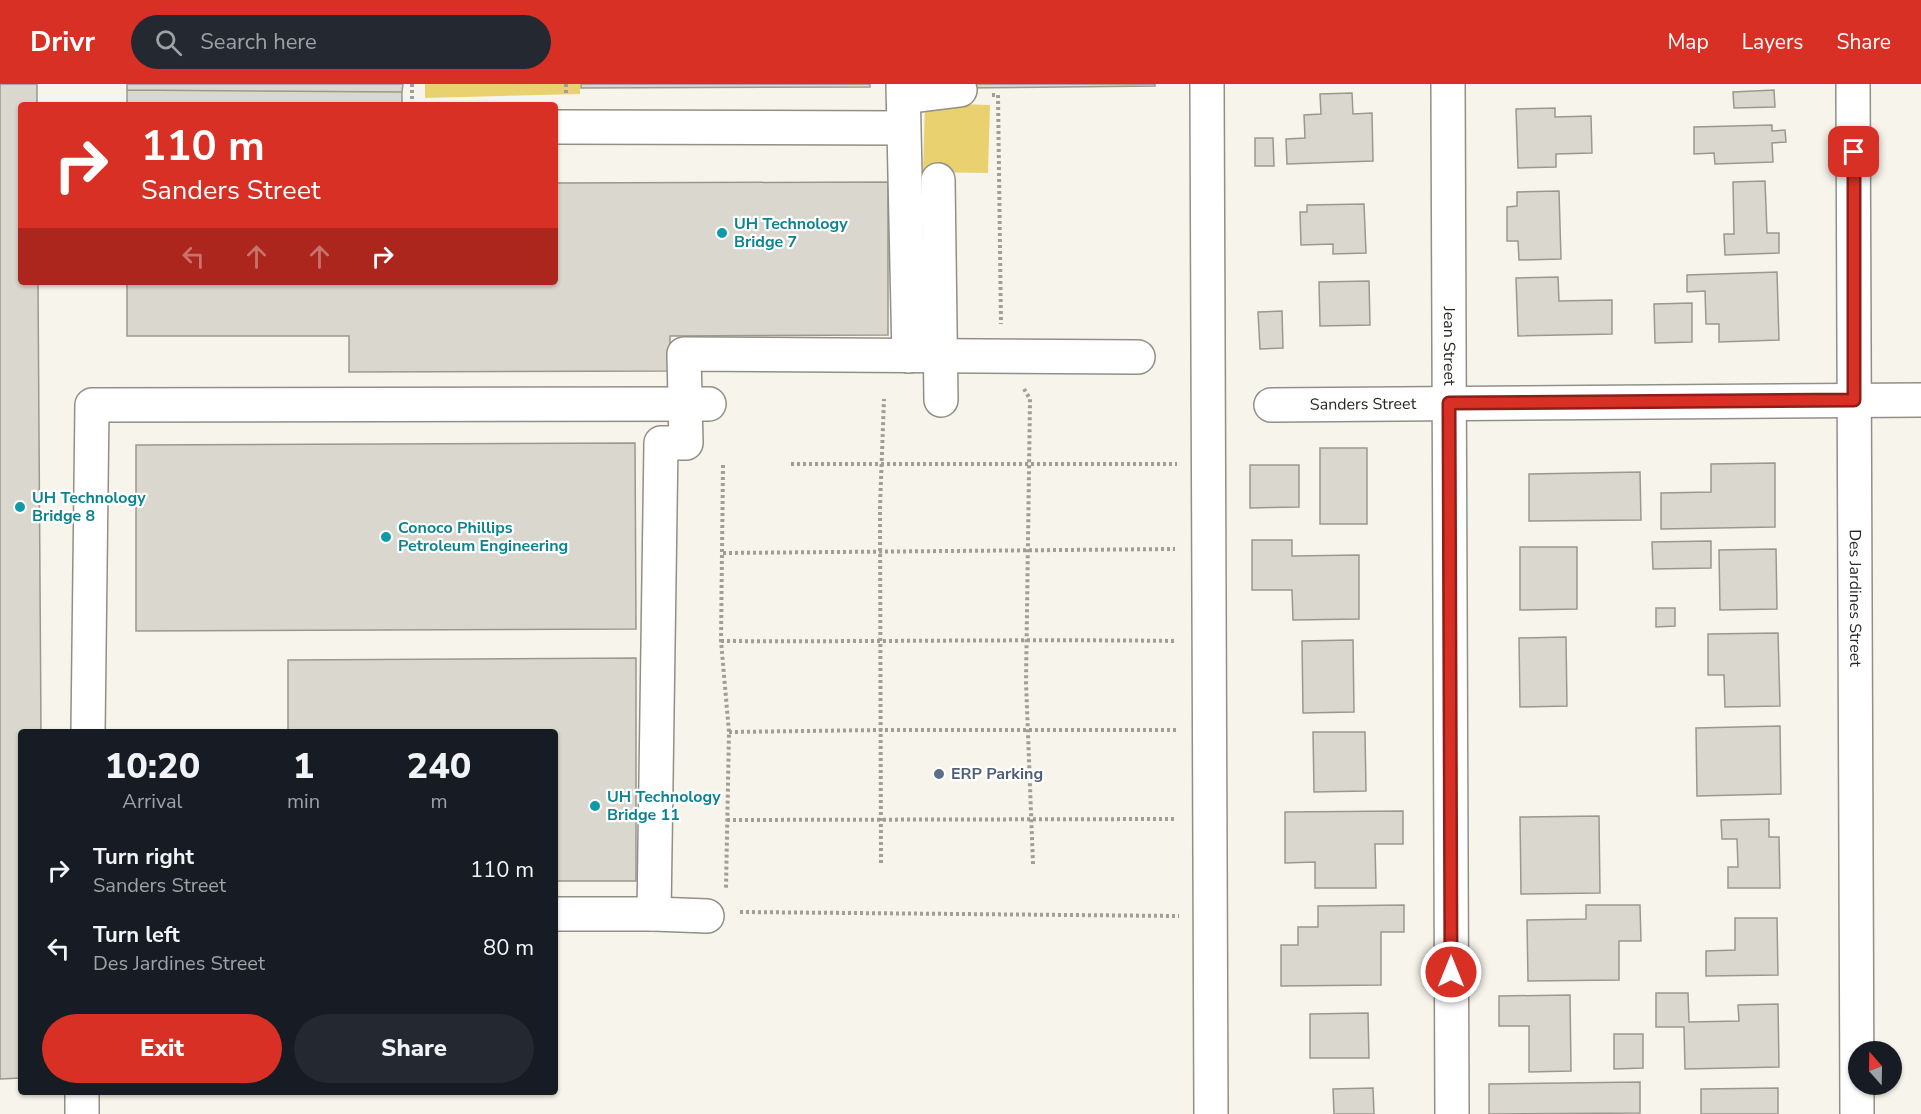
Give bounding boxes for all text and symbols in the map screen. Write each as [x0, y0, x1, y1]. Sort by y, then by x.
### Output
search box [131, 15, 551, 69]
text: Drivr [30, 23, 95, 61]
icon: search [152, 26, 185, 59]
text: Search here [200, 27, 317, 57]
text: Map [1667, 28, 1709, 56]
text: Layers [1742, 28, 1803, 56]
text: Share [1836, 28, 1891, 56]
text: 110 m [141, 118, 265, 175]
icon: right [42, 126, 120, 204]
pin [1828, 126, 1879, 177]
icon: arrive [1837, 135, 1870, 168]
text: Sanders Street [141, 172, 320, 209]
place label: UH Technology Bridge 7 [734, 213, 848, 253]
marker: UH Technology Bridge 7 [715, 226, 729, 240]
icon: left [177, 240, 210, 273]
icon: ahead [240, 240, 273, 273]
icon: ahead [303, 240, 336, 273]
icon: right [366, 240, 399, 273]
street label: Jean Street [1438, 305, 1460, 386]
street label: Sanders Street [1310, 393, 1417, 416]
place label: UH Technology Bridge 8 [32, 487, 146, 527]
marker: UH Technology Bridge 8 [13, 500, 27, 514]
place label: Conoco Phillips Petroleum Engineering [398, 517, 568, 557]
street label: Des Jardines Street [1844, 529, 1866, 667]
marker: Conoco Phillips Petroleum Engineering [379, 530, 393, 544]
text: 10:20 [105, 742, 200, 791]
text: 1 [293, 742, 314, 791]
text: 240 [407, 742, 471, 791]
place label: ERP Parking [951, 763, 1043, 785]
marker: ERP Parking [932, 767, 946, 781]
place label: UH Technology Bridge 11 [607, 786, 721, 826]
text: Arrival [122, 788, 183, 815]
text: min [287, 788, 320, 815]
text: m [430, 788, 448, 815]
marker: UH Technology Bridge 11 [588, 799, 602, 813]
text: Turn right [93, 842, 194, 872]
icon: right [42, 854, 75, 887]
text: 110 m [470, 855, 534, 885]
text: Sanders Street [93, 872, 226, 899]
text: Turn left [93, 920, 180, 950]
icon: left [42, 932, 75, 965]
text: 80 m [483, 933, 534, 963]
position arrow [1419, 940, 1483, 1004]
text: Des Jardines Street [93, 950, 265, 977]
button: Exit [42, 1014, 282, 1083]
button: Share [294, 1014, 534, 1083]
north arrow [1848, 1041, 1902, 1095]
map controls [1848, 1041, 1902, 1095]

